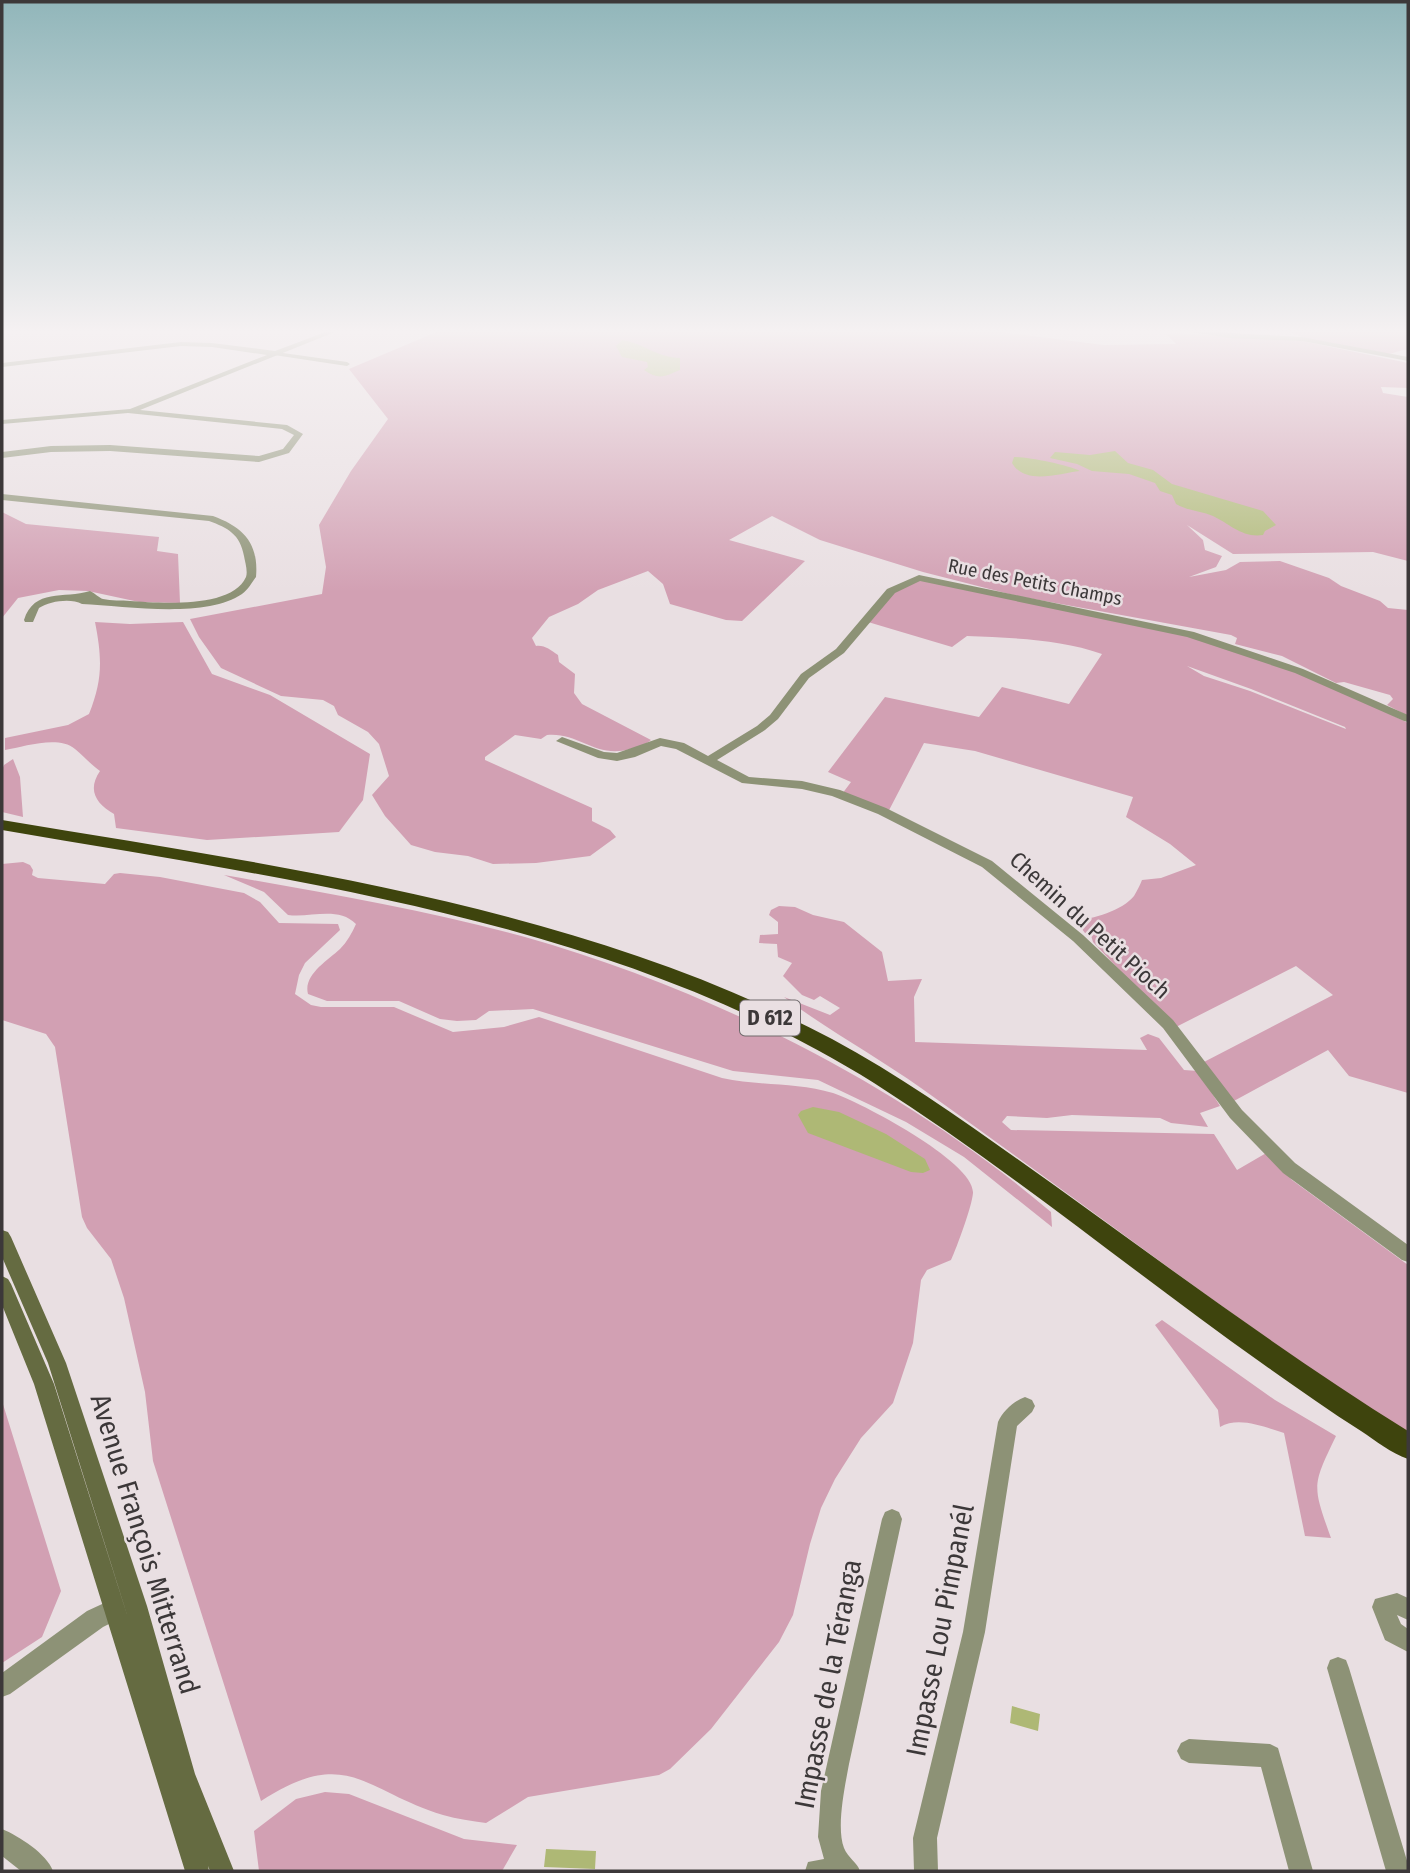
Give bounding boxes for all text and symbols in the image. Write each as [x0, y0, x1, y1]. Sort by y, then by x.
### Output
street label: Rue des Petits Champs [946, 554, 1124, 610]
street label: Chemin du Petit Pioch [1004, 845, 1176, 1005]
road number: D 612 [740, 1000, 800, 1036]
street label: Avenue François Mitterrand [84, 1390, 206, 1698]
street label: Impasse Lou Pimpanél [899, 1501, 981, 1759]
street label: Impasse de la Téranga [788, 1557, 868, 1811]

